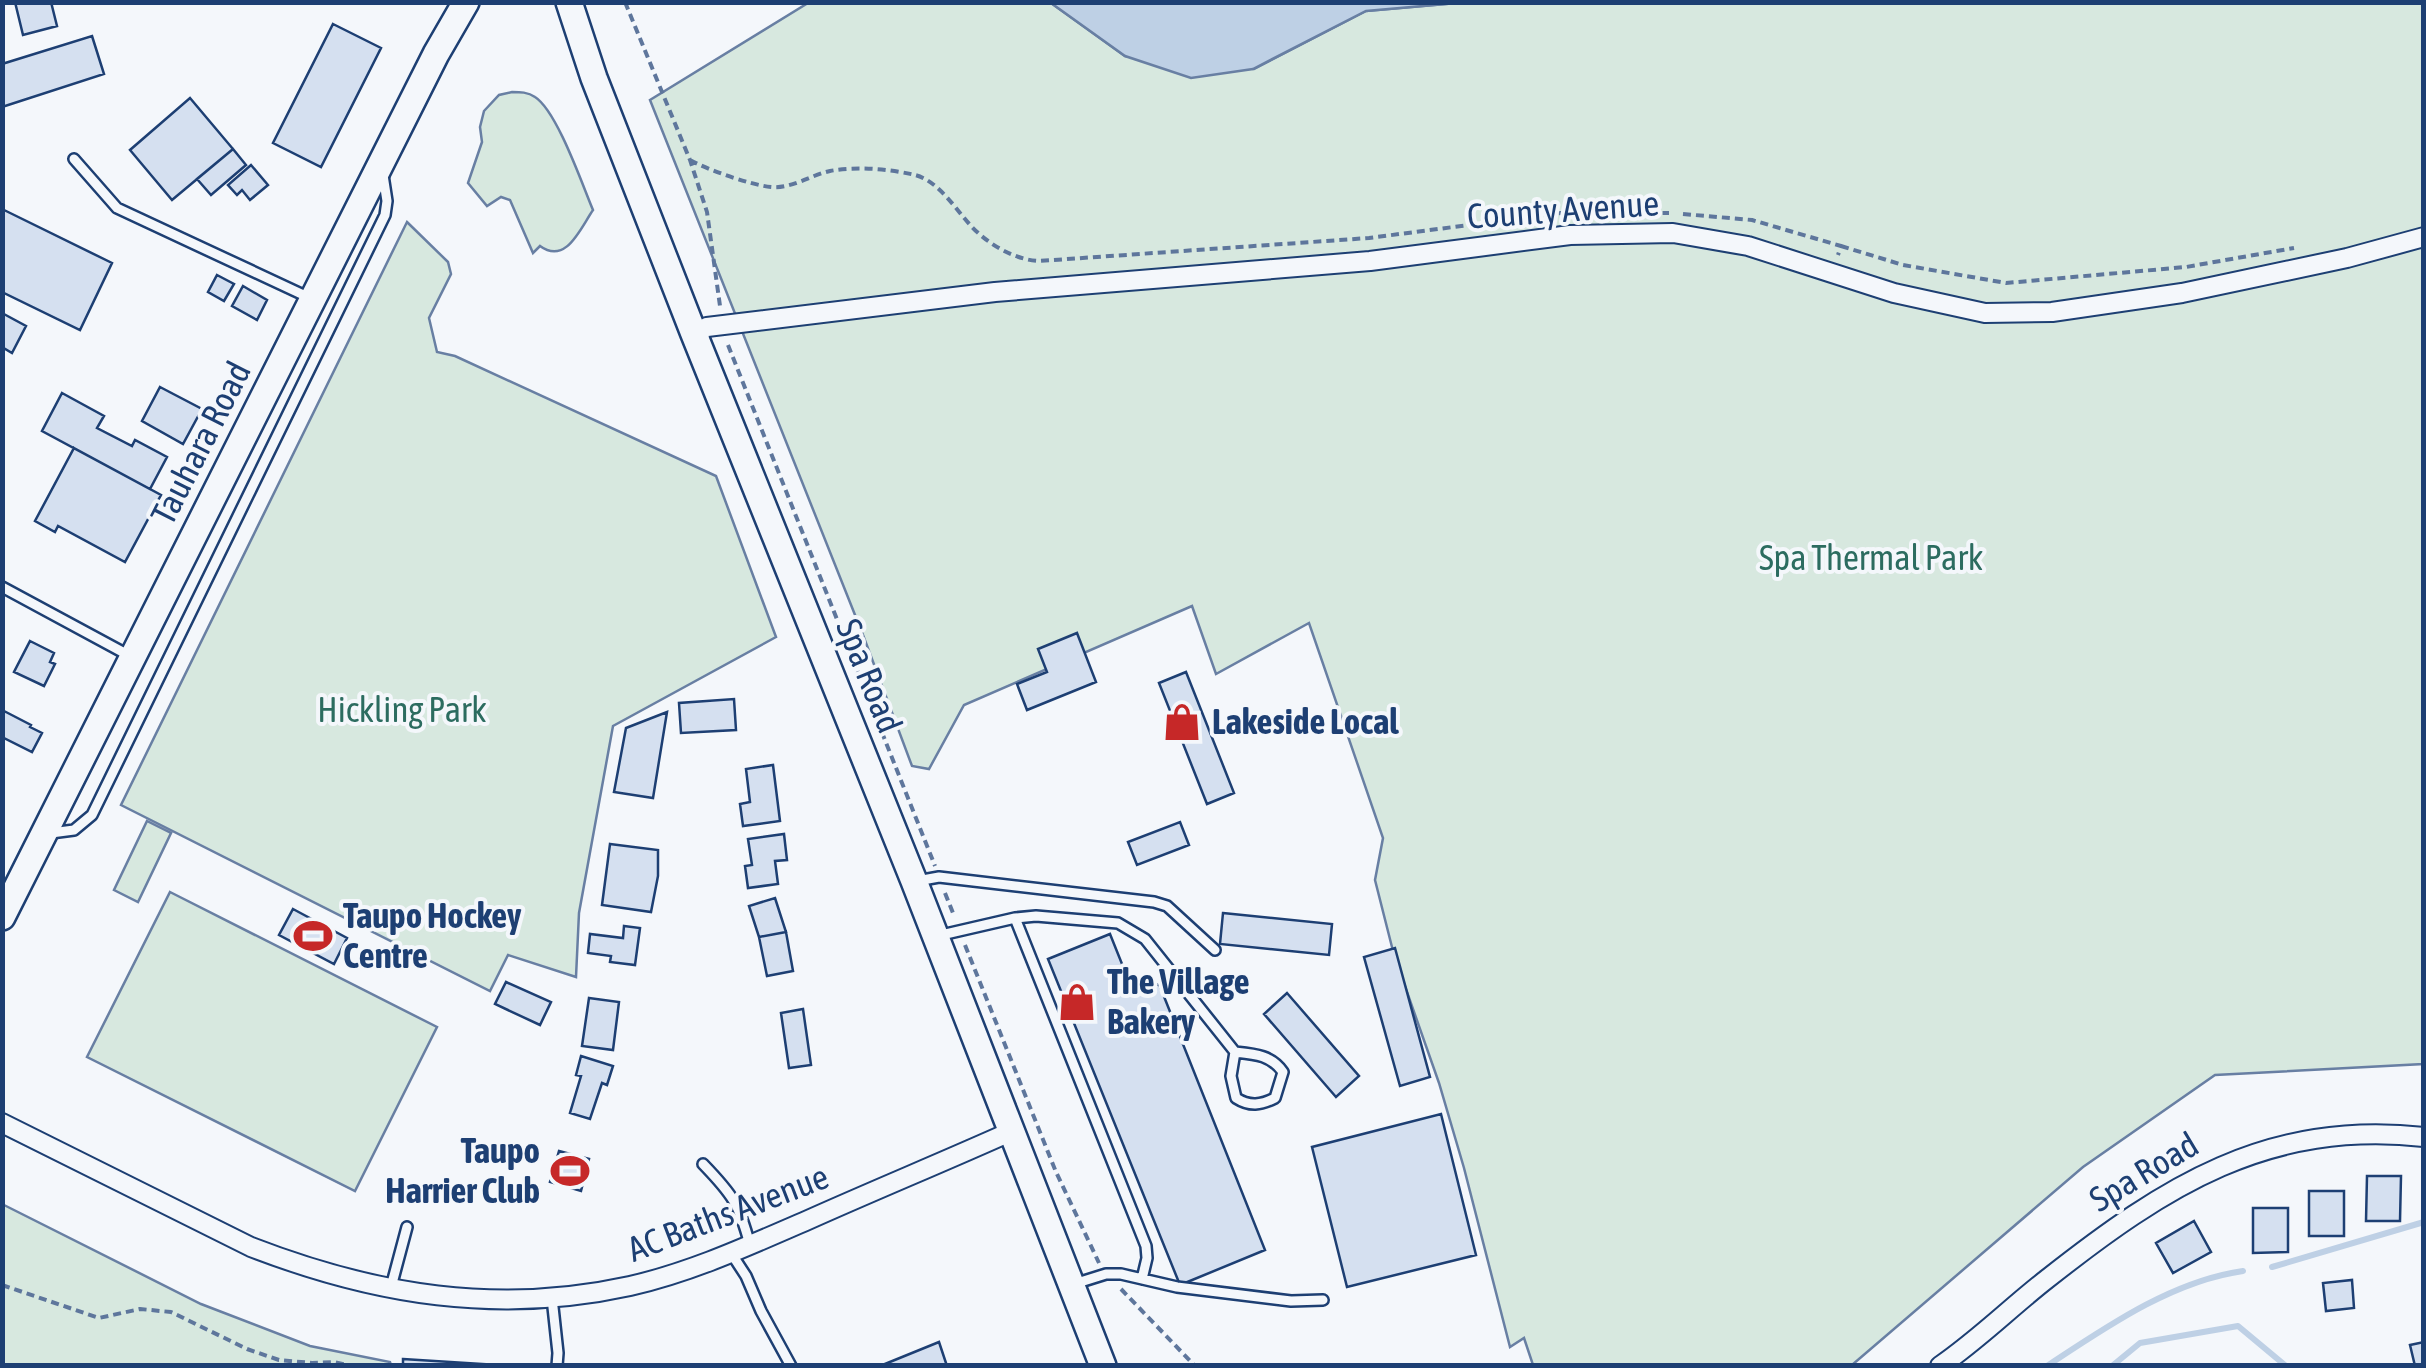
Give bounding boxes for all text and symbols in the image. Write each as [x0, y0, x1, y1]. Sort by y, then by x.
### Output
street label: County Avenue [1466, 182, 1660, 236]
street label: Tauhara Road [142, 355, 258, 530]
park label: Spa Thermal Park [1759, 537, 1983, 577]
street label: Spa Road [829, 613, 911, 738]
park label: Hickling Park [317, 689, 487, 729]
shop icon: Lakeside Local [1161, 701, 1203, 743]
place label: Lakeside Local [1212, 701, 1399, 741]
place label: Taupo Hockey Centre [343, 895, 522, 975]
sports icon: Taupo Hockey Centre [292, 915, 334, 957]
place label: The Village Bakery [1107, 961, 1250, 1041]
shop icon: The Village Bakery [1056, 981, 1098, 1023]
street label: Spa Road [2082, 1123, 2205, 1219]
place label: Taupo Harrier Club [385, 1130, 540, 1210]
sports icon: Taupo Harrier Club [549, 1150, 591, 1192]
street label: AC Baths Avenue [622, 1155, 834, 1269]

